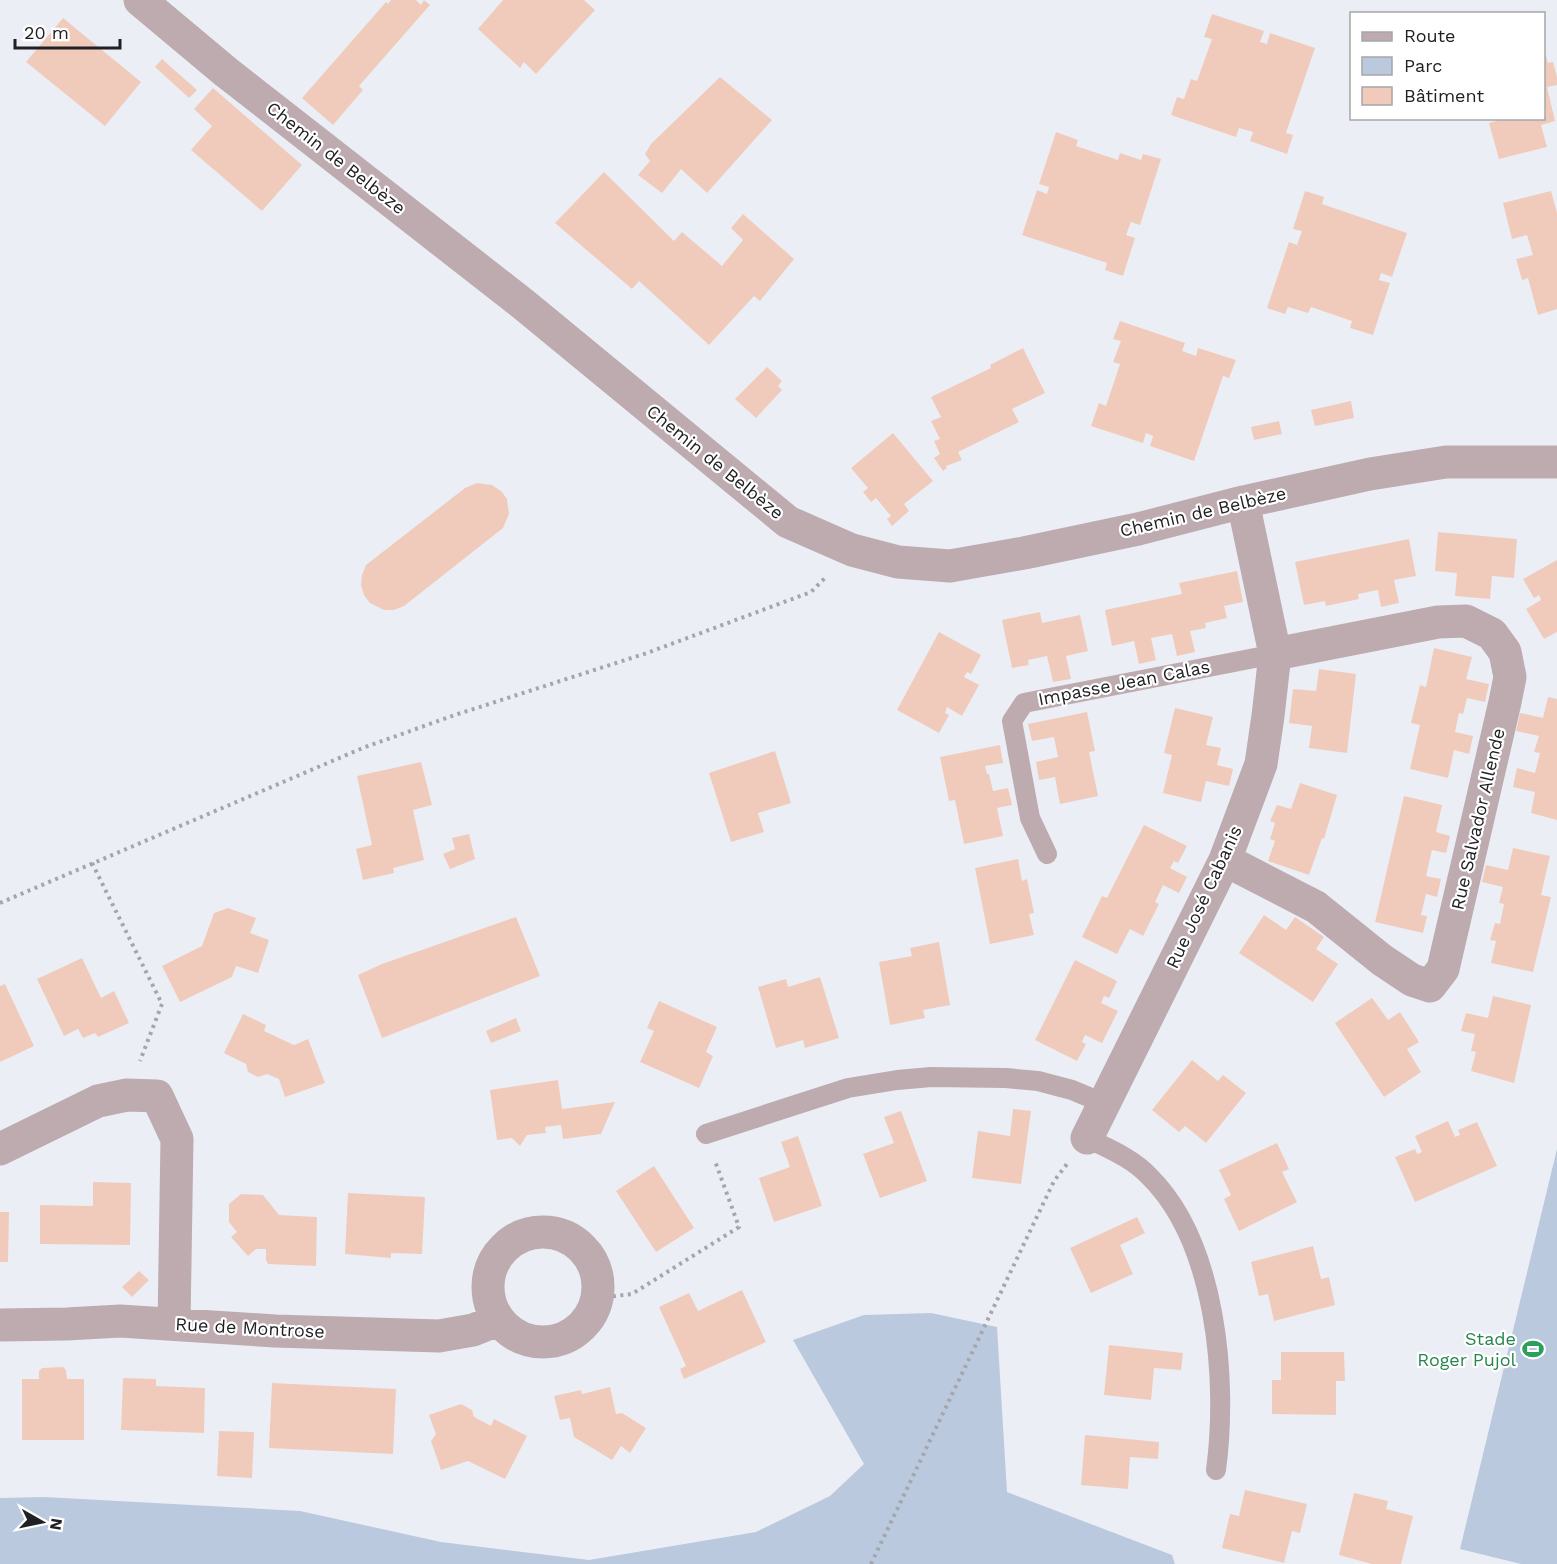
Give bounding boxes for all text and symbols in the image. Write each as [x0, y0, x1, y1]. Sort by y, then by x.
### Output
scale bar [15, 12, 120, 50]
legend [1350, 12, 1545, 120]
text: 20 m [24, 22, 69, 43]
text: Route [1404, 25, 1456, 46]
text: Parc [1404, 55, 1442, 76]
text: Bâtiment [1404, 85, 1484, 106]
street label: Chemin de Belbèze [263, 97, 410, 218]
street label: Chemin de Belbèze [643, 400, 788, 523]
street label: Chemin de Belbèze [1118, 482, 1288, 541]
street label: Impasse Jean Calas [1036, 656, 1212, 709]
street label: Rue Salvador Allende [1446, 726, 1509, 912]
street label: Rue José Cabanis [1161, 822, 1246, 972]
street label: Rue de Montrose [175, 1313, 325, 1342]
place label: Stade Roger Pujol [1417, 1328, 1516, 1370]
sports icon: Stade Roger Pujol [1521, 1337, 1545, 1361]
north arrow [12, 1492, 72, 1552]
text: N [46, 1517, 67, 1532]

